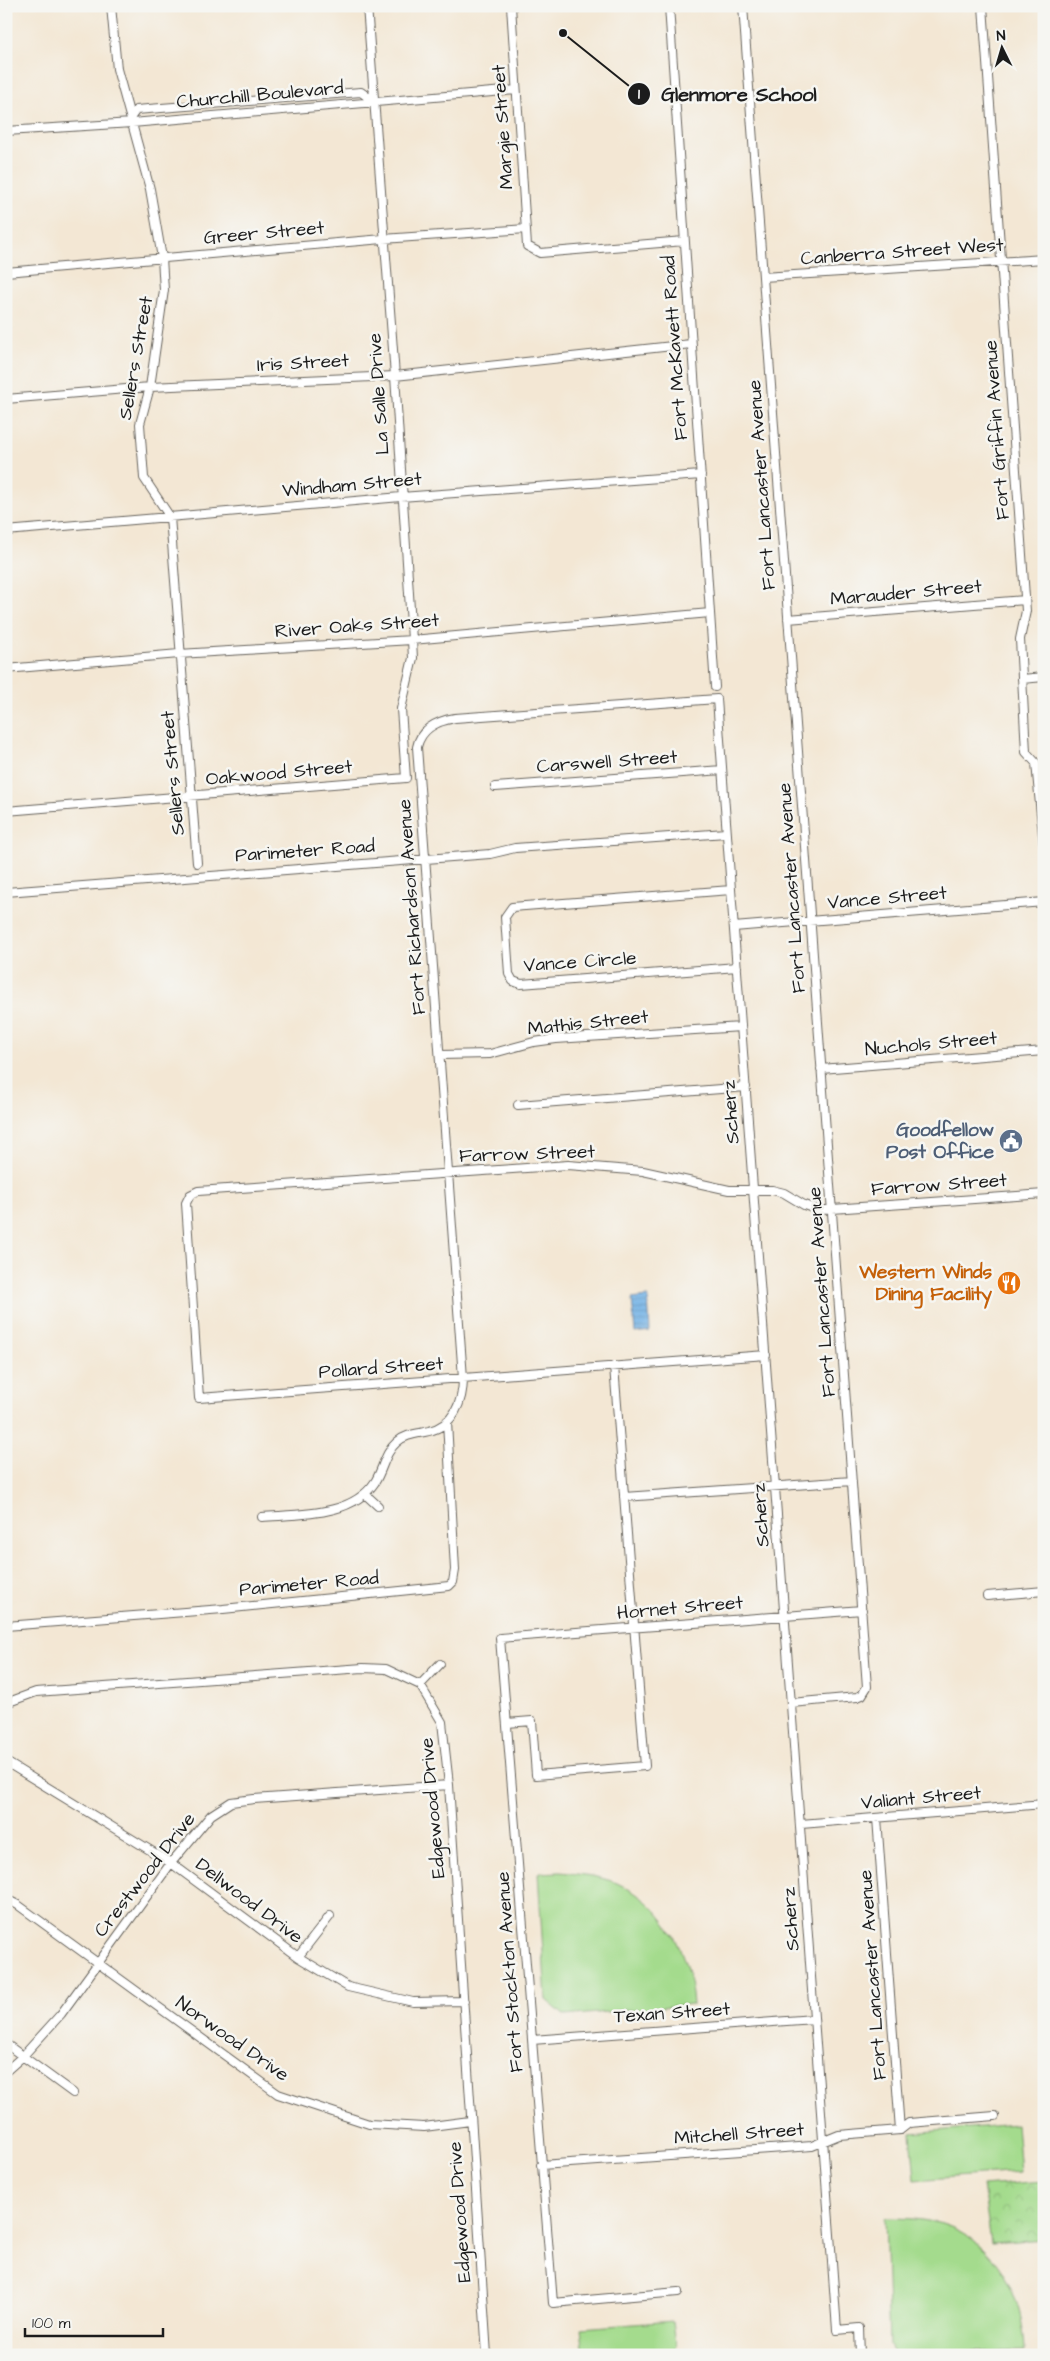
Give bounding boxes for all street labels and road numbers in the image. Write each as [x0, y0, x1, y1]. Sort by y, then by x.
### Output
street label: Margie Street [485, 63, 522, 190]
street label: Churchill Boulevard [175, 74, 345, 116]
street label: Greer Street [203, 214, 326, 252]
street label: Canberra Street West [800, 231, 1005, 273]
street label: Fort McKavett Road [655, 254, 695, 441]
street label: Sellers Street [112, 294, 160, 422]
street label: La Salle Drive [361, 332, 397, 456]
street label: Fort Griffin Avenue [977, 339, 1017, 521]
street label: Iris Street [256, 347, 350, 379]
street label: Fort Lancaster Avenue [741, 379, 783, 591]
street label: Windham Street [281, 465, 423, 505]
street label: Marauder Street [829, 573, 983, 613]
street label: River Oaks Street [274, 607, 440, 645]
street label: Sellers Street [154, 709, 192, 836]
street label: Carswell Street [536, 744, 679, 780]
street label: Oakwood Street [205, 753, 354, 793]
street label: Fort Lancaster Avenue [771, 782, 813, 994]
street label: Fort Richardson Avenue [391, 798, 433, 1016]
street label: Parimeter Road [234, 833, 376, 869]
street label: Vance Street [826, 879, 948, 917]
street label: Vance Circle [523, 945, 637, 979]
street label: Mathis Street [526, 1003, 650, 1043]
street label: Nuchols Street [864, 1025, 998, 1063]
street label: Scherz [715, 1079, 747, 1145]
street label: Farrow Street [459, 1138, 596, 1170]
street label: Farrow Street [870, 1167, 1008, 1203]
street label: Fort Lancaster Avenue [801, 1186, 843, 1398]
street label: Pollard Street [318, 1350, 445, 1386]
street label: Scherz [745, 1482, 777, 1548]
street label: Parimeter Road [238, 1564, 380, 1604]
street label: Hornet Street [616, 1589, 744, 1627]
street label: Edgewood Drive [413, 1737, 454, 1879]
street label: Valiant Street [860, 1779, 983, 1817]
street label: Crestwood Drive [88, 1807, 202, 1943]
street label: Dellwood Drive [190, 1852, 308, 1950]
street label: Fort Lancaster Avenue [852, 1869, 894, 2081]
street label: Fort Stockton Avenue [490, 1871, 530, 2073]
street label: Scherz [775, 1886, 807, 1952]
street label: Norwood Drive [170, 1990, 294, 2088]
street label: Texan Street [613, 1995, 731, 2031]
street label: Mitchell Street [673, 2116, 805, 2152]
street label: Edgewood Drive [442, 2141, 479, 2283]

